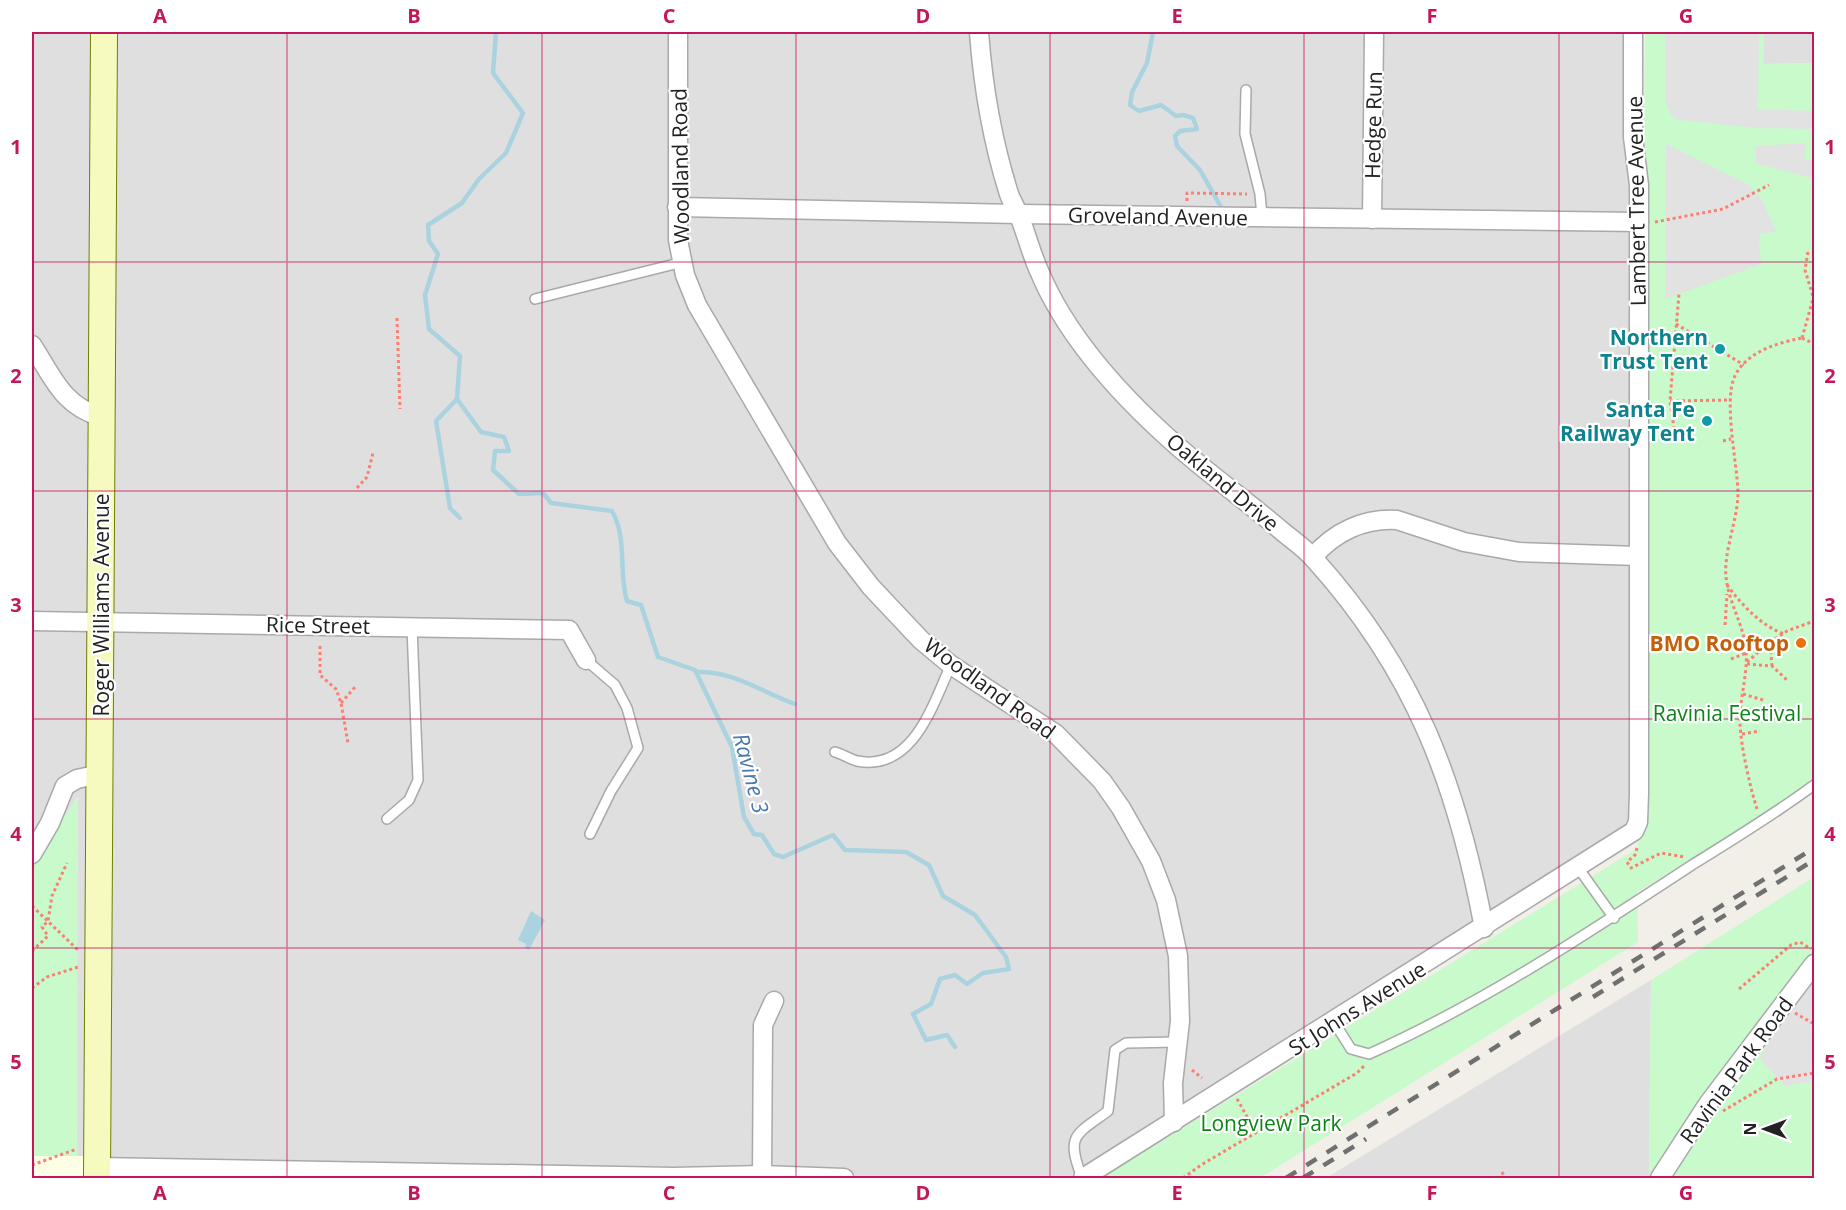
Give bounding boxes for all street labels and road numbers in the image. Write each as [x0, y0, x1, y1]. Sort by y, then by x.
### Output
street label: Hedge Run [1358, 71, 1388, 179]
street label: Woodland Road [665, 88, 695, 244]
street label: Lambert Tree Avenue [1620, 95, 1652, 307]
street label: Groveland Avenue [1068, 200, 1248, 232]
street label: Oakland Drive [1161, 427, 1285, 537]
street label: Roger Williams Avenue [87, 493, 115, 717]
street label: Rice Street [266, 610, 370, 640]
street label: Woodland Road [919, 631, 1061, 745]
street label: St Johns Avenue [1283, 955, 1431, 1061]
street label: Ravinia Park Road [1673, 991, 1799, 1149]

